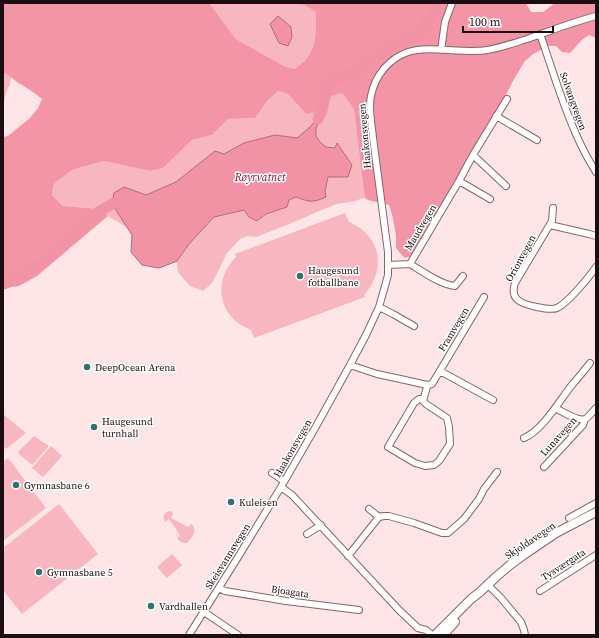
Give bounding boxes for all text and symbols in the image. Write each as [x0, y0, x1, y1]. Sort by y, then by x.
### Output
scale bar [463, 8, 553, 34]
text: 100 m [469, 14, 501, 30]
street label: Solvangvegen [557, 70, 590, 132]
street label: Haakonsvegen [355, 103, 374, 169]
water label: Røyrvatnet [234, 170, 286, 185]
street label: Maudvegen [402, 202, 439, 253]
street label: Orionvegen [502, 232, 539, 284]
place label: Haugesund fotballbane [308, 264, 359, 289]
marker: Haugesund fotballbane [295, 271, 305, 281]
street label: Framvegen [435, 305, 472, 354]
place label: DeepOcean Arena [95, 361, 176, 374]
marker: DeepOcean Arena [82, 362, 92, 372]
street label: Lunavegen [537, 414, 579, 459]
place label: Haugesund turnhall [102, 415, 153, 440]
street label: Haakonsvegen [270, 417, 314, 480]
marker: Haugesund turnhall [89, 422, 99, 432]
place label: Gymnasbane 6 [24, 479, 90, 492]
marker: Gymnasbane 6 [11, 480, 21, 490]
place label: Kuleisen [239, 496, 278, 509]
marker: Kuleisen [226, 497, 236, 507]
street label: Skjoldavegen [502, 519, 558, 562]
street label: Skeisvannsvegen [202, 521, 253, 592]
street label: Tysværgata [539, 545, 589, 584]
place label: Gymnasbane 5 [47, 566, 113, 579]
marker: Gymnasbane 5 [34, 567, 44, 577]
street label: Bjoagata [270, 582, 311, 601]
place label: Vardhallen [159, 600, 208, 613]
marker: Vardhallen [146, 601, 156, 611]

